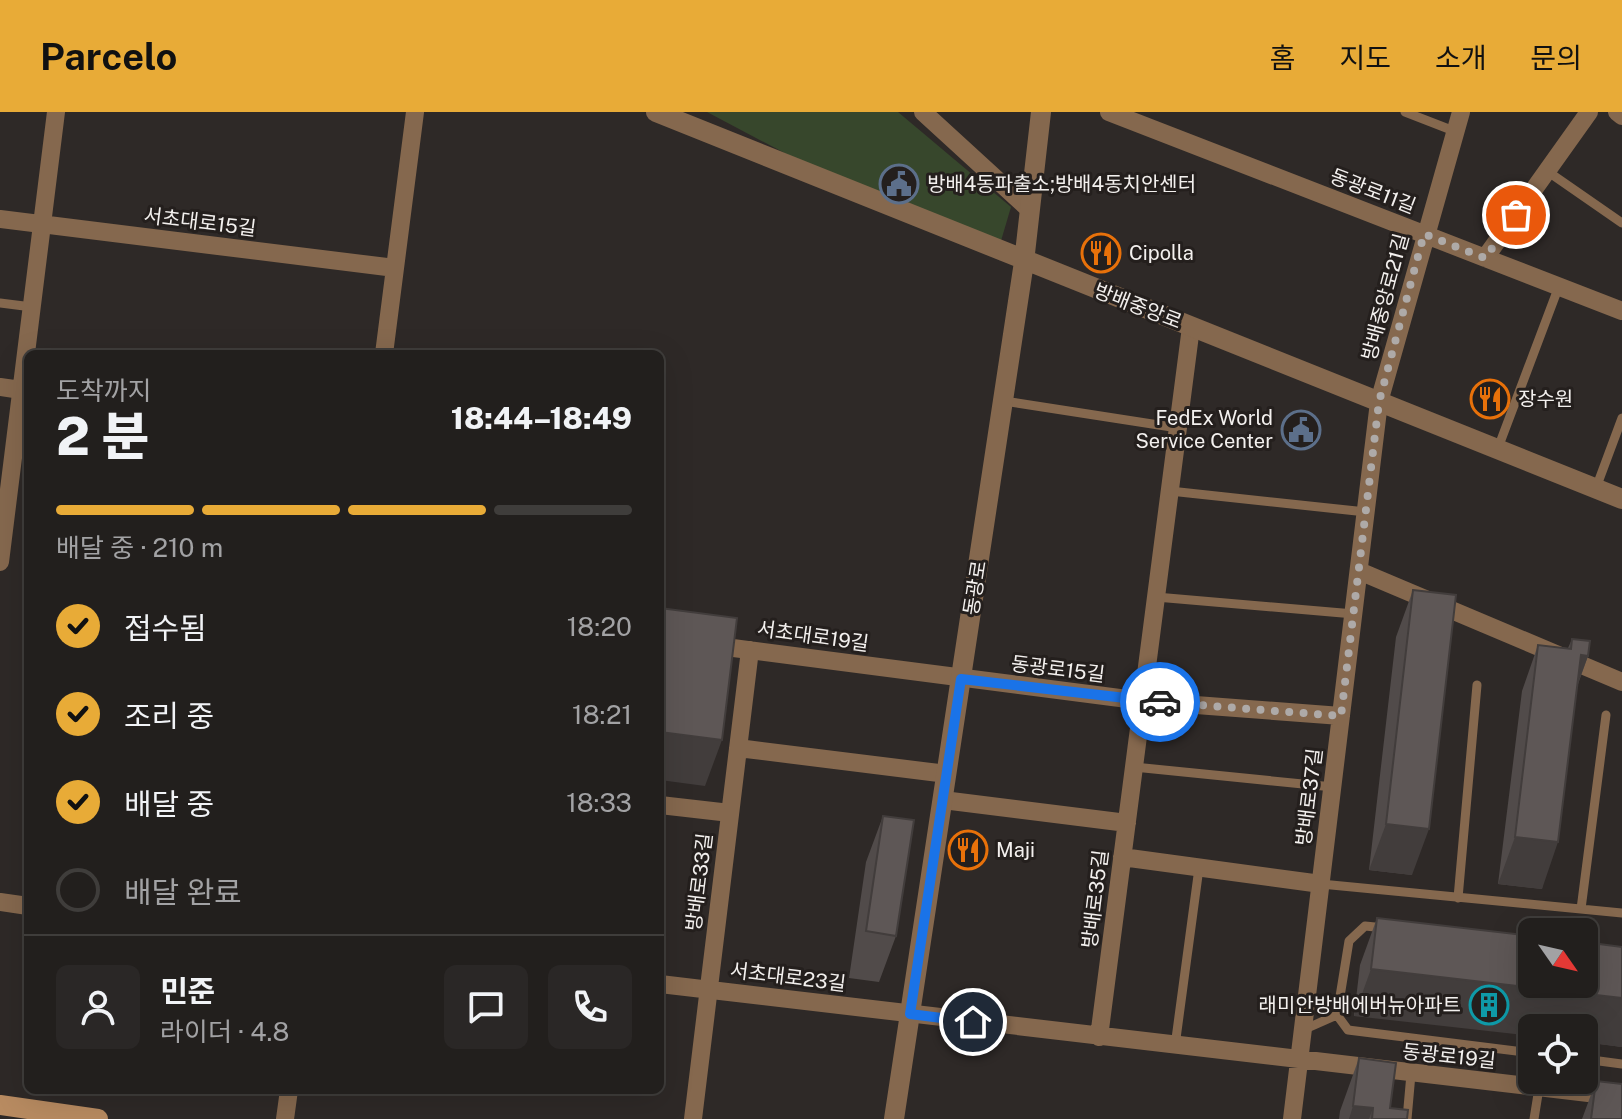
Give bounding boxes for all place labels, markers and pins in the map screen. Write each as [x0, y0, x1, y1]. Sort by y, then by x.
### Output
public building icon: 방배4동파출소;방배4동치안센터 [878, 163, 920, 205]
place label: 방배4동파출소;방배4동치안센터 [927, 172, 1196, 196]
pin [1482, 181, 1550, 249]
restaurant icon: Cipolla [1080, 232, 1122, 274]
place label: Cipolla [1129, 241, 1194, 265]
restaurant icon: 장수원 [1469, 378, 1511, 420]
place label: 장수원 [1518, 387, 1573, 411]
place label: FedEx World Service Center [1135, 406, 1273, 453]
public building icon: FedEx World Service Center [1280, 409, 1322, 451]
restaurant icon: Maji [947, 829, 989, 871]
place label: Maji [996, 838, 1035, 862]
building icon: 래미안방배에버뉴아파트 [1468, 984, 1510, 1026]
pin [939, 988, 1007, 1056]
place label: 래미안방배에버뉴아파트 [1259, 993, 1461, 1017]

